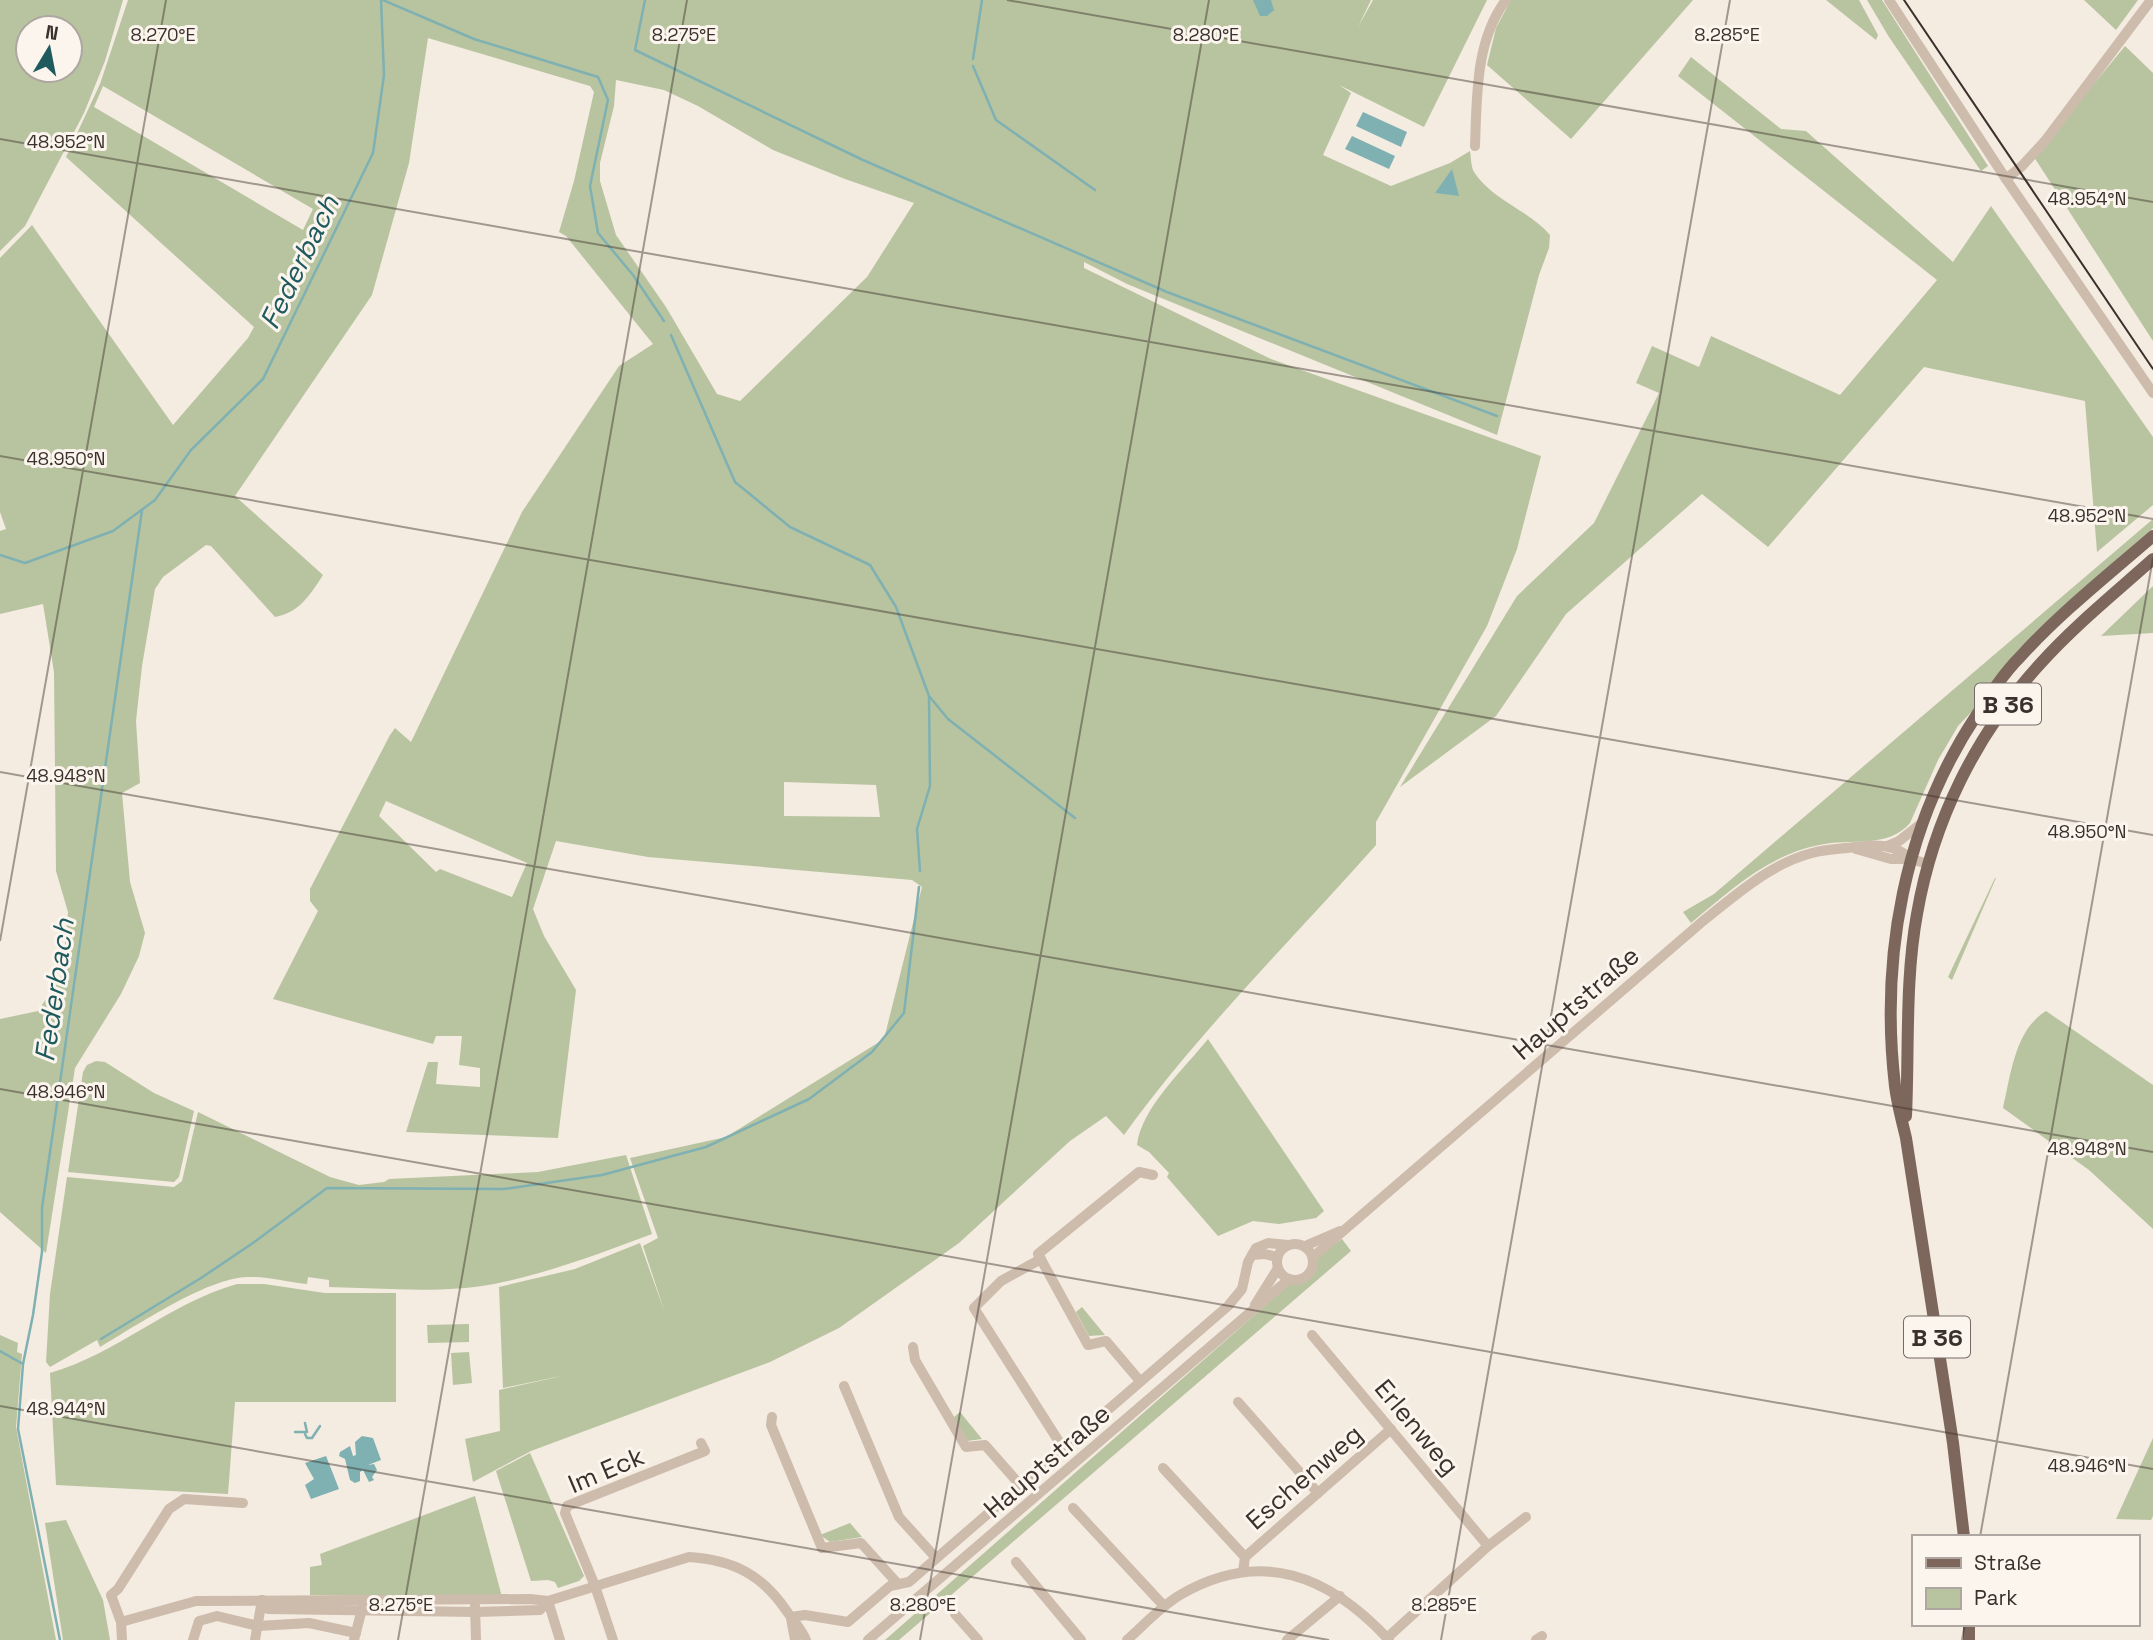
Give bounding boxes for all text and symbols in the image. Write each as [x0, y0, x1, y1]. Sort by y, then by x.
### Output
north arrow [14, 14, 84, 84]
text: N [43, 19, 60, 46]
text: 8.270°E [130, 23, 196, 46]
text: 8.275°E [652, 23, 716, 46]
text: 8.280°E [1173, 23, 1239, 46]
text: 8.285°E [1694, 23, 1760, 46]
text: 48.952°N [27, 130, 105, 153]
text: 48.954°N [2048, 187, 2126, 210]
water label: Federbach [251, 188, 347, 335]
text: 48.950°N [26, 447, 106, 470]
text: 48.952°N [2048, 504, 2126, 527]
road number: B 36 [1975, 684, 2041, 724]
text: 48.948°N [26, 764, 106, 787]
text: 48.950°N [2047, 820, 2127, 843]
water label: Federbach [26, 915, 82, 1064]
street label: Hauptstraße [1506, 939, 1646, 1067]
text: 48.946°N [26, 1080, 106, 1103]
text: 48.948°N [2047, 1137, 2127, 1160]
road number: B 36 [1904, 1316, 1970, 1358]
street label: Erlenweg [1367, 1372, 1467, 1482]
text: 48.944°N [26, 1397, 106, 1420]
street label: Hauptstraße [977, 1397, 1117, 1525]
street label: Eschenweg [1239, 1417, 1369, 1537]
street label: Im Eck [563, 1439, 649, 1501]
text: 48.946°N [2047, 1454, 2127, 1477]
legend [1912, 1535, 2139, 1626]
text: Straße [1974, 1549, 2042, 1576]
text: Park [1974, 1584, 2018, 1611]
text: 8.275°E [369, 1593, 433, 1616]
text: 8.280°E [890, 1593, 956, 1616]
text: 8.285°E [1411, 1593, 1477, 1616]

